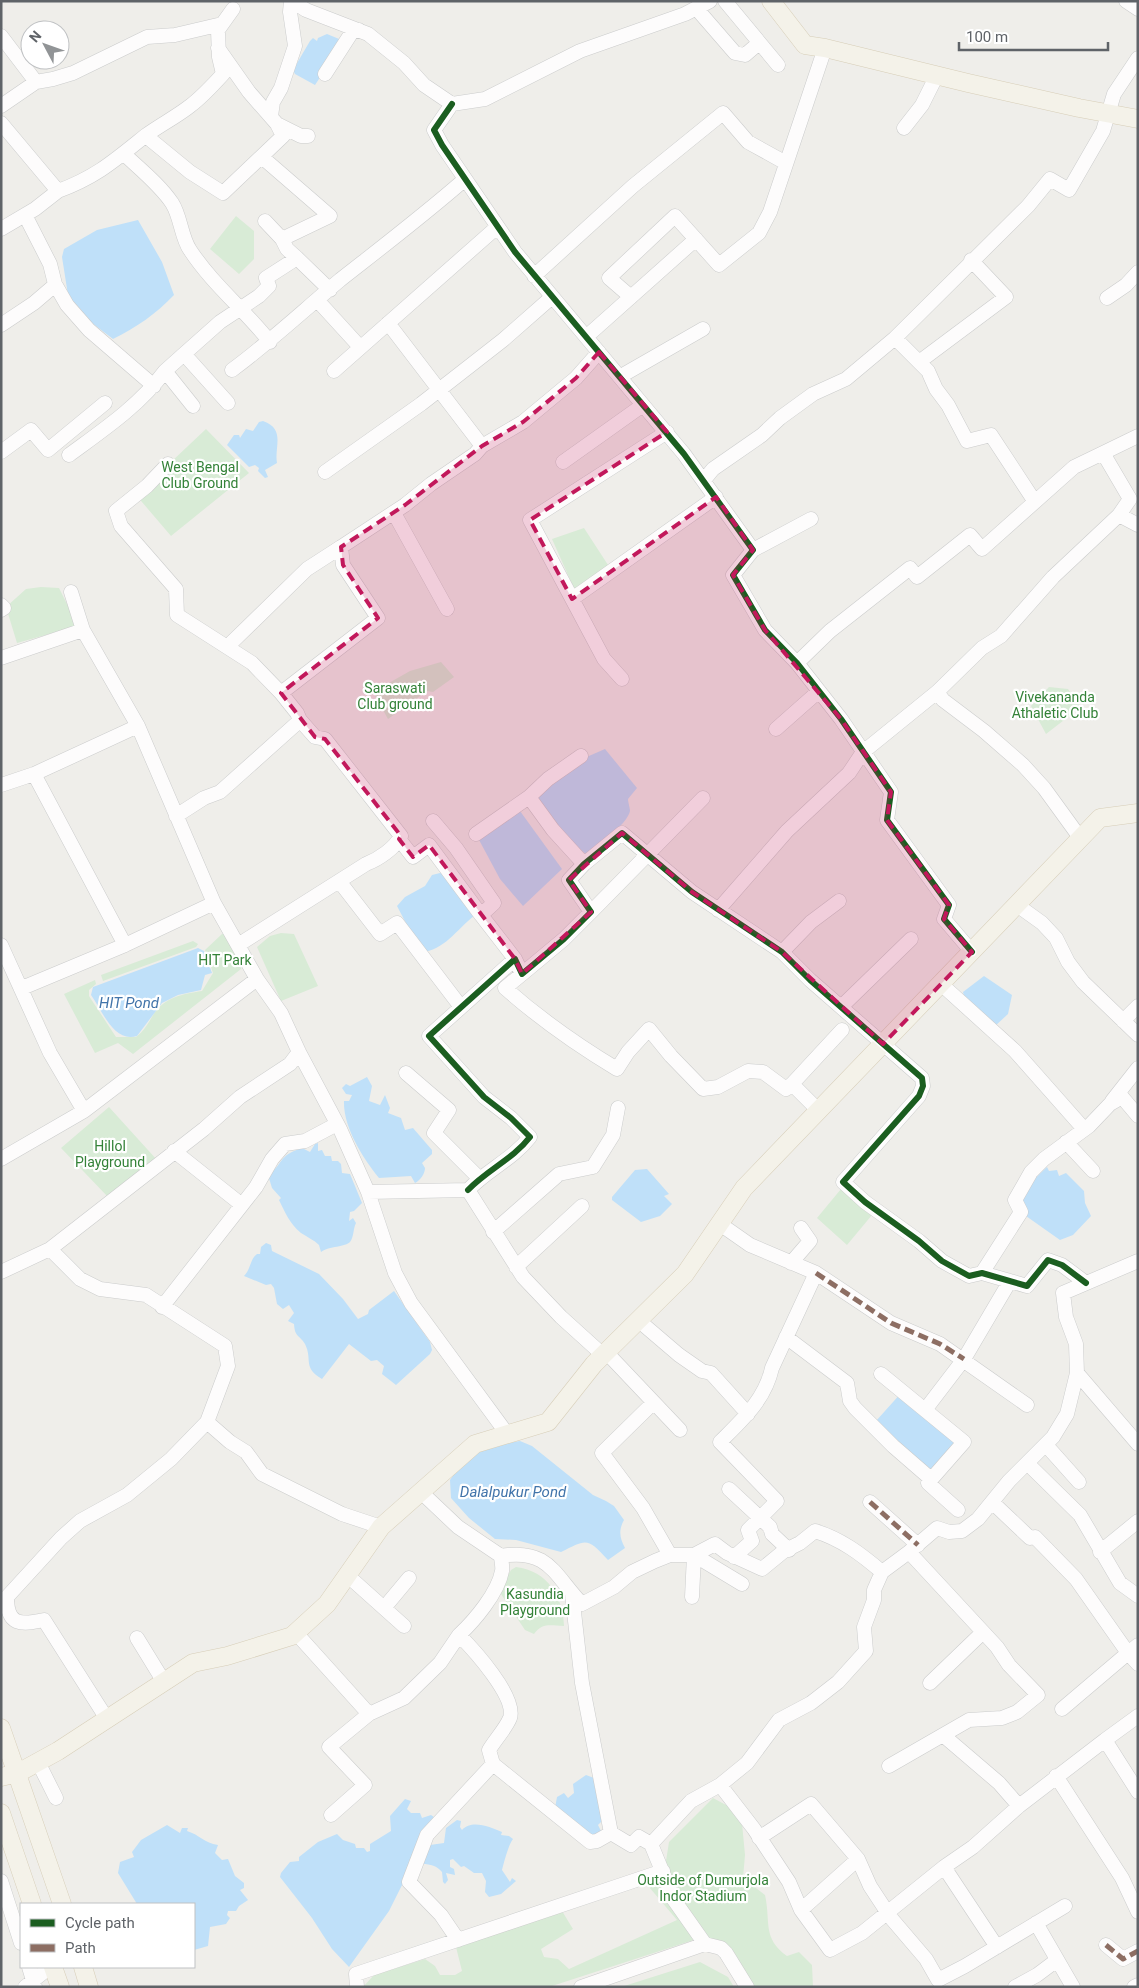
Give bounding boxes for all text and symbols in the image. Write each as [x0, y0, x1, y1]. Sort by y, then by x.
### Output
north arrow [20, 20, 70, 70]
scale bar [959, 20, 1108, 52]
text: N [26, 27, 44, 45]
text: 100 m [966, 28, 1008, 46]
park label: West Bengal Club Ground [161, 459, 239, 491]
park label: Saraswati Club ground [357, 680, 433, 712]
park label: Vivekananda Athaletic Club [1012, 689, 1098, 721]
park label: HIT Park [198, 952, 253, 968]
water label: HIT Pond [99, 994, 160, 1012]
park label: Hillol Playground [75, 1138, 145, 1170]
water label: Dalalpukur Pond [460, 1483, 567, 1501]
park label: Kasundia Playground [500, 1586, 570, 1618]
park label: Outside of Dumurjola Indor Stadium [637, 1872, 769, 1904]
legend [20, 1903, 195, 1968]
text: Cycle path [65, 1914, 135, 1932]
text: Path [65, 1939, 96, 1957]

